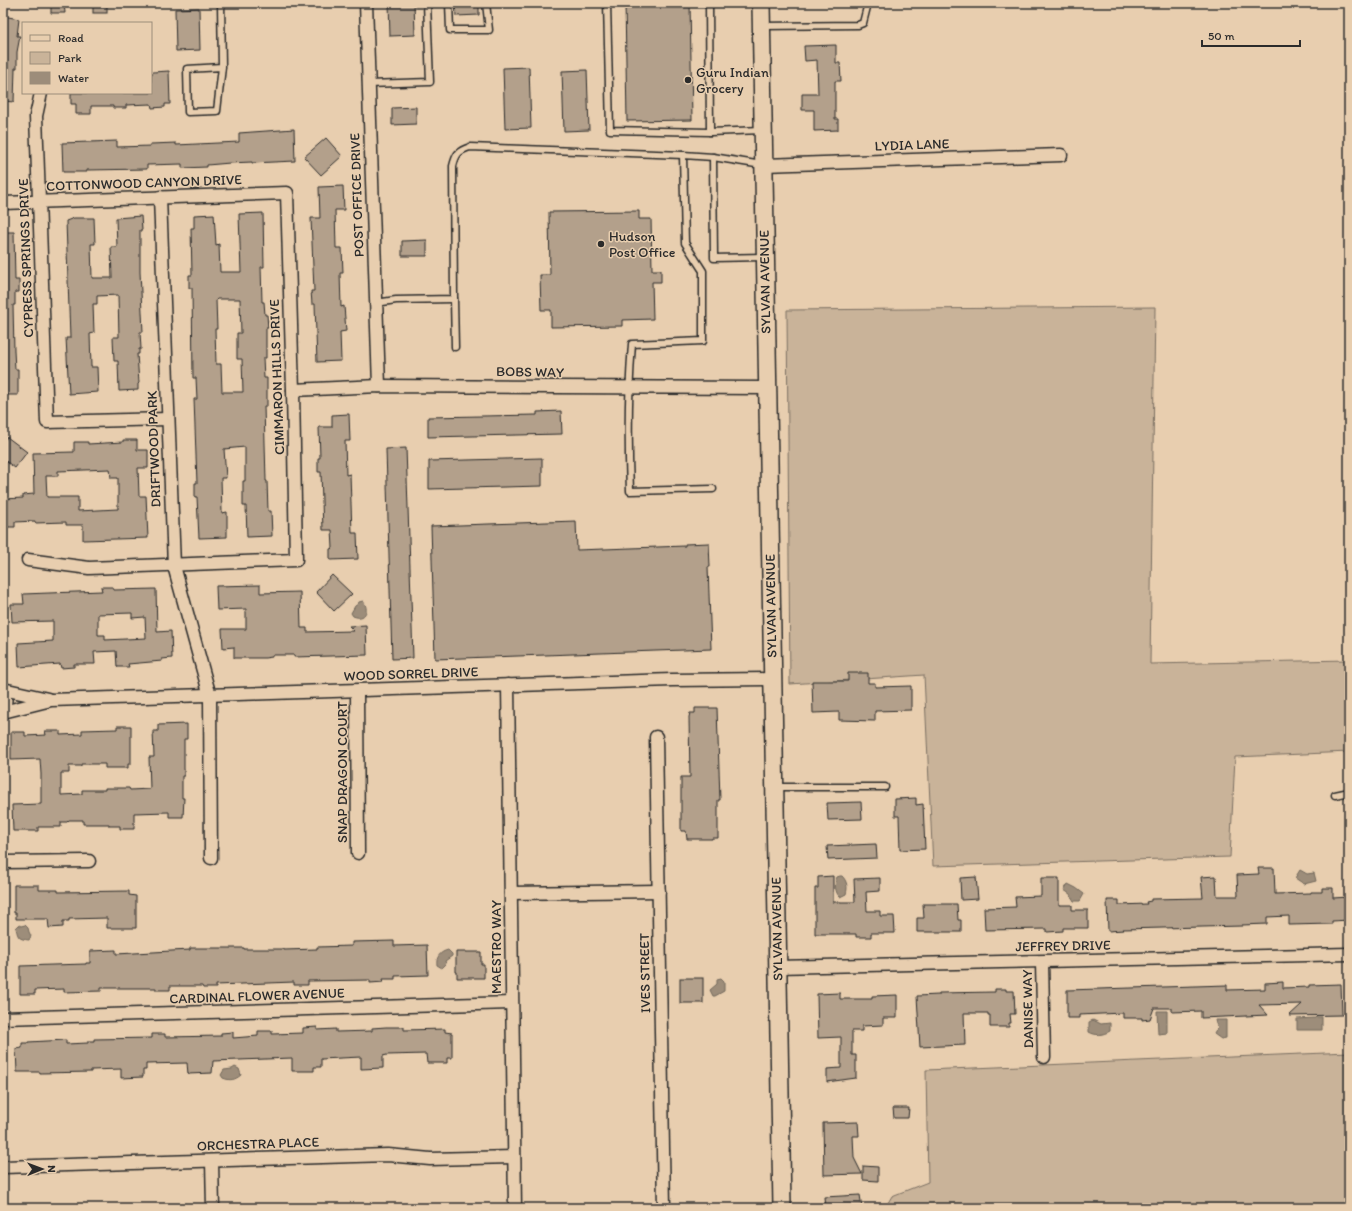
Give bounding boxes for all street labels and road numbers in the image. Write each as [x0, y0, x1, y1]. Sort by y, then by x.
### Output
street label: POST OFFICE DRIVE [346, 132, 368, 257]
street label: LYDIA LANE [874, 135, 950, 155]
street label: COTTONWOOD CANYON DRIVE [46, 171, 242, 195]
street label: CYPRESS SPRINGS DRIVE [15, 178, 37, 338]
street label: SYLVAN AVENUE [756, 230, 774, 334]
street label: CIMMARON HILLS DRIVE [266, 299, 288, 455]
street label: BOBS WAY [496, 363, 564, 381]
street label: DRIFTWOOD PARK [143, 390, 165, 508]
street label: SYLVAN AVENUE [762, 554, 780, 658]
street label: WOOD SORREL DRIVE [343, 663, 479, 685]
street label: SNAP DRAGON COURT [334, 701, 351, 843]
street label: SYLVAN AVENUE [768, 877, 786, 981]
street label: MAESTRO WAY [488, 900, 505, 994]
street label: IVES STREET [636, 933, 654, 1013]
street label: JEFFREY DRIVE [1015, 937, 1111, 955]
street label: DANISE WAY [1019, 969, 1037, 1049]
street label: CARDINAL FLOWER AVENUE [169, 984, 345, 1008]
street label: ORCHESTRA PLACE [197, 1133, 320, 1155]

